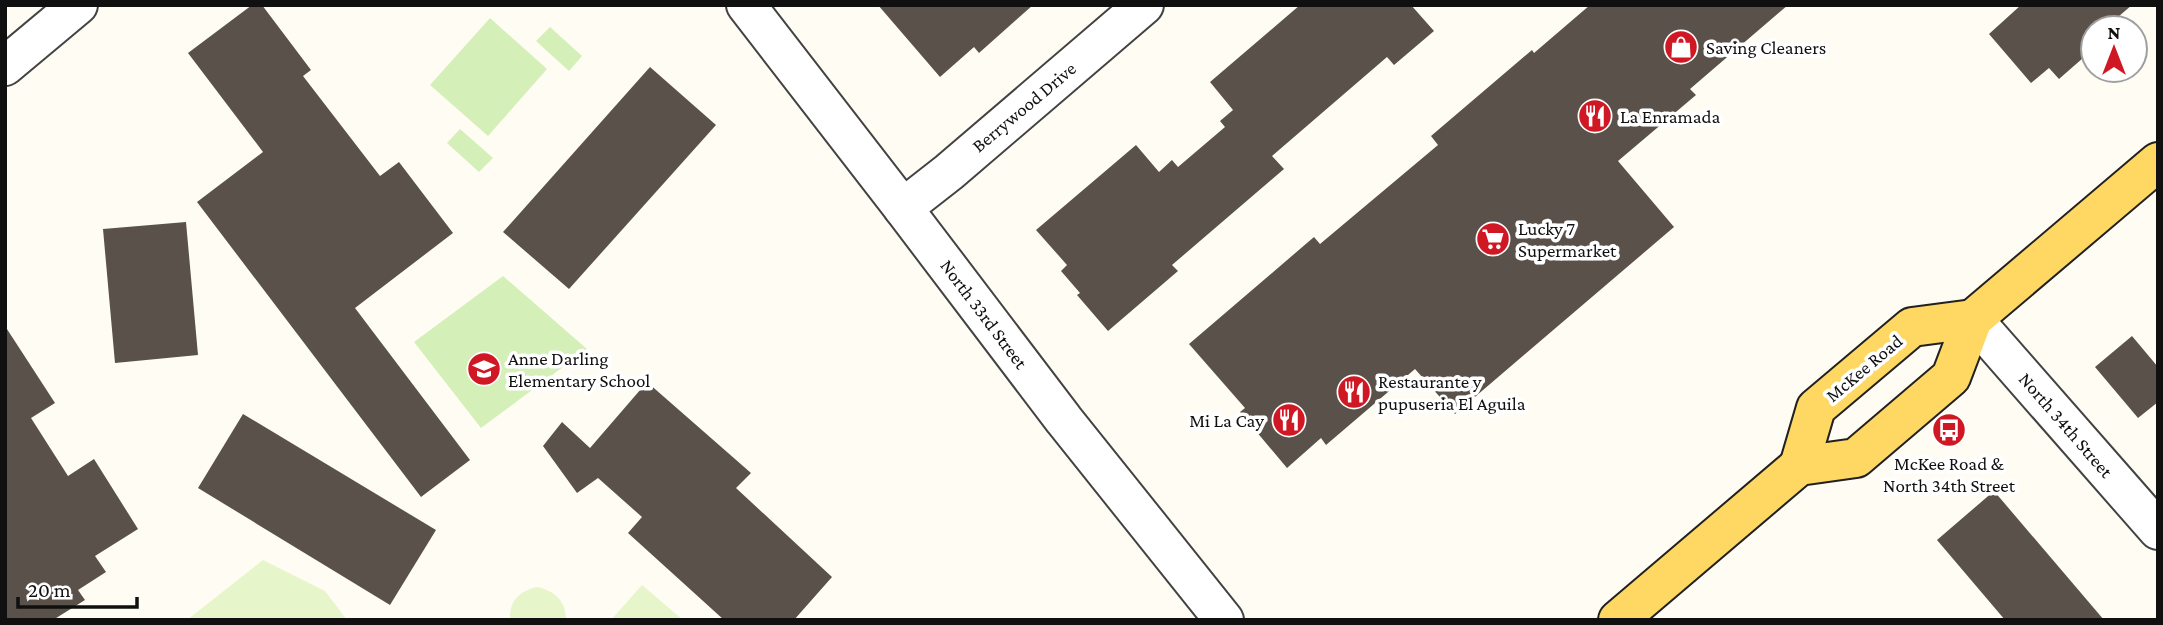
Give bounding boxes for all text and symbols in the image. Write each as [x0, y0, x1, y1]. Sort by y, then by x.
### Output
north arrow [2079, 14, 2149, 84]
text: N [2108, 22, 2121, 43]
shop icon: Saving Cleaners [1662, 28, 1700, 66]
place label: Saving Cleaners [1706, 37, 1826, 58]
street label: Berrywood Drive [968, 58, 1080, 156]
restaurant icon: La Enramada [1576, 97, 1614, 135]
place label: La Enramada [1620, 106, 1721, 127]
place label: Lucky 7 Supermarket [1518, 218, 1617, 261]
supermarket icon: Lucky 7 Supermarket [1474, 220, 1512, 258]
street label: North 33rd Street [936, 255, 1032, 373]
street label: McKee Road [1822, 330, 1906, 406]
place label: Anne Darling Elementary School [508, 348, 650, 391]
school or university icon: Anne Darling Elementary School [465, 350, 503, 388]
street label: North 34th Street [2015, 368, 2118, 482]
place label: Restaurante y pupuseria El Aguila [1378, 371, 1526, 414]
restaurant icon: Restaurante y pupuseria El Aguila [1335, 373, 1373, 411]
restaurant icon: Mi La Cay [1270, 401, 1308, 439]
place label: Mi La Cay [1189, 410, 1264, 431]
bus stop icon: McKee Road & North 34th Street [1930, 411, 1968, 449]
place label: McKee Road & North 34th Street [1883, 453, 2016, 496]
scale bar [18, 566, 136, 610]
text: 20 m [28, 578, 71, 602]

